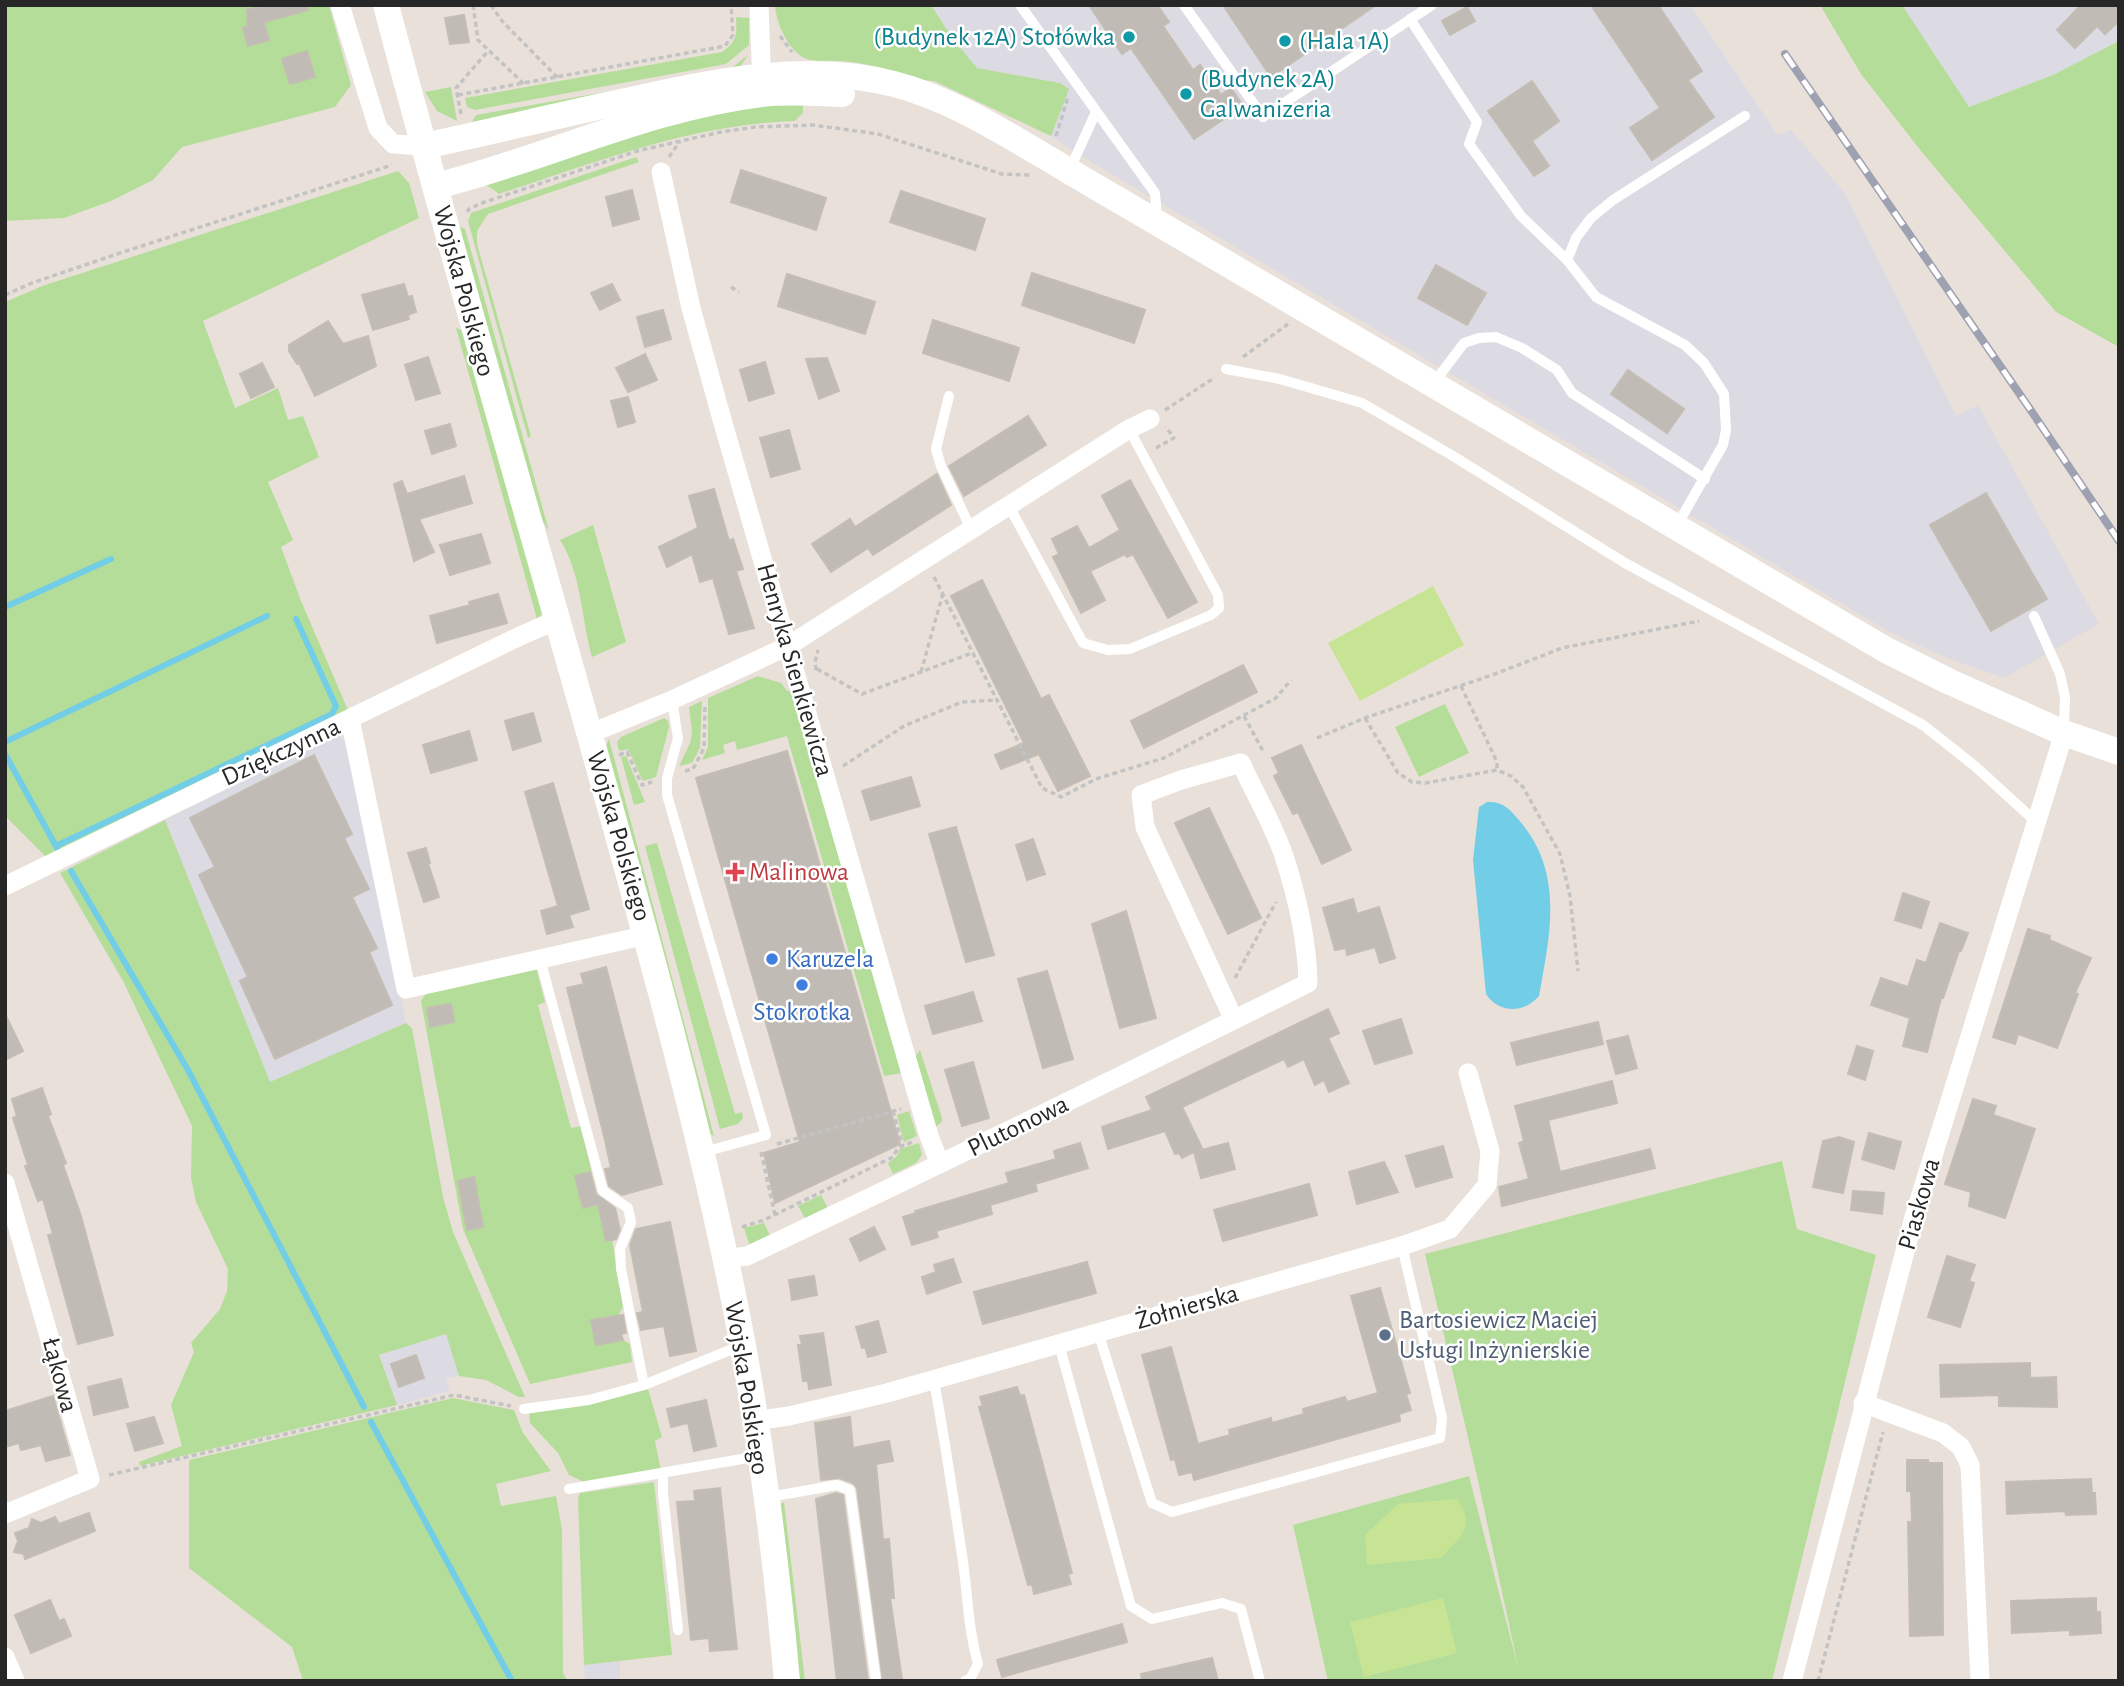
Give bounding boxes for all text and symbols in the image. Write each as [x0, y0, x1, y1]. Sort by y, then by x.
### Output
place label: (Budynek 12A) Stołówka [873, 24, 1115, 50]
place label: (Hala 1A) [1299, 28, 1390, 54]
marker: (Budynek 12A) Stołówka [1121, 29, 1137, 45]
marker: (Hala 1A) [1277, 33, 1293, 49]
place label: (Budynek 2A) Galwanizeria [1200, 66, 1336, 122]
marker: (Budynek 2A) Galwanizeria [1178, 86, 1194, 102]
street label: Wojska Polskiego [429, 203, 499, 379]
street label: Henryka Sienkiewicza [752, 560, 838, 780]
street label: Dziękczynna [218, 713, 344, 791]
street label: Wojska Polskiego [582, 748, 656, 924]
place label: Malinowa [749, 859, 849, 885]
marker: Malinowa [727, 864, 743, 880]
place label: Karuzela [786, 946, 874, 972]
marker: Karuzela [764, 951, 780, 967]
marker: Stokrotka [794, 977, 810, 993]
place label: Stokrotka [753, 999, 851, 1025]
street label: Plutonowa [964, 1091, 1072, 1161]
street label: Piaskowa [1893, 1155, 1945, 1253]
street label: Żołnierska [1132, 1279, 1241, 1334]
street label: Wojska Polskiego [720, 1299, 774, 1477]
place label: Bartosiewicz Maciej Usługi Inżynierskie [1399, 1307, 1598, 1363]
marker: Bartosiewicz Maciej Usługi Inżynierskie [1377, 1327, 1393, 1343]
street label: Łąkowa [38, 1335, 82, 1415]

